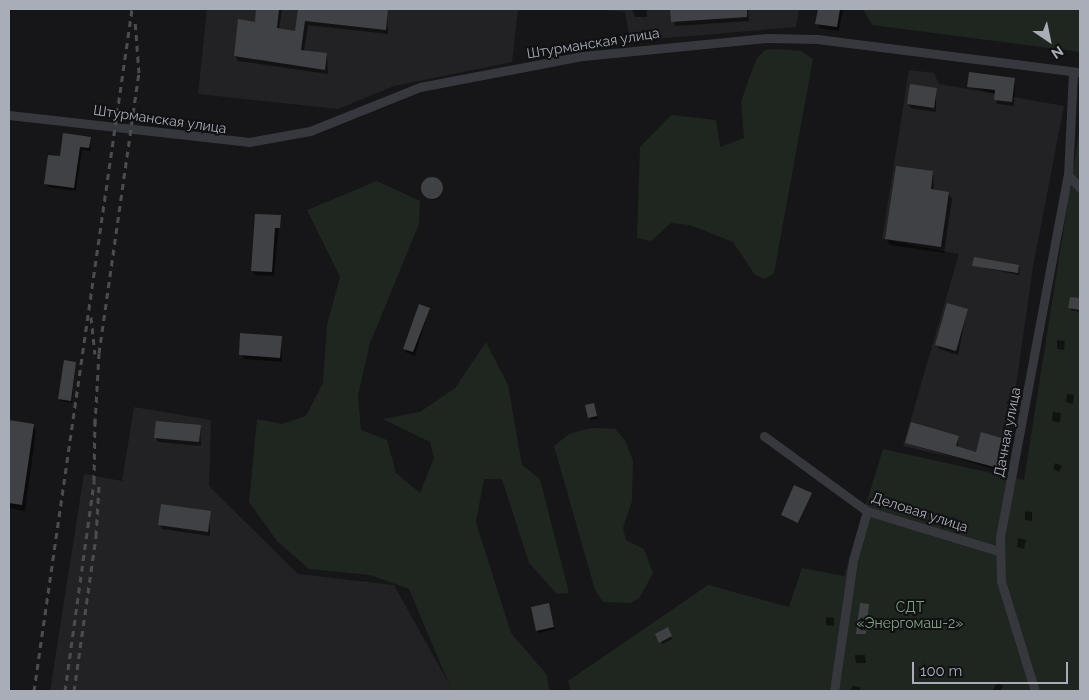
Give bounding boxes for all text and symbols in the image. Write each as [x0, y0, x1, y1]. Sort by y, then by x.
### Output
north arrow [1024, 15, 1074, 65]
street label: Штурманская улица [525, 24, 661, 62]
text: N [1048, 43, 1066, 62]
street label: Штурманская улица [92, 101, 228, 137]
street label: Дачная улица [990, 385, 1024, 479]
street label: Деловая улица [870, 488, 970, 536]
park label: СДТ «Энергомаш-2» [857, 599, 963, 632]
scale bar [914, 652, 1070, 684]
text: 100 m [920, 662, 962, 680]

